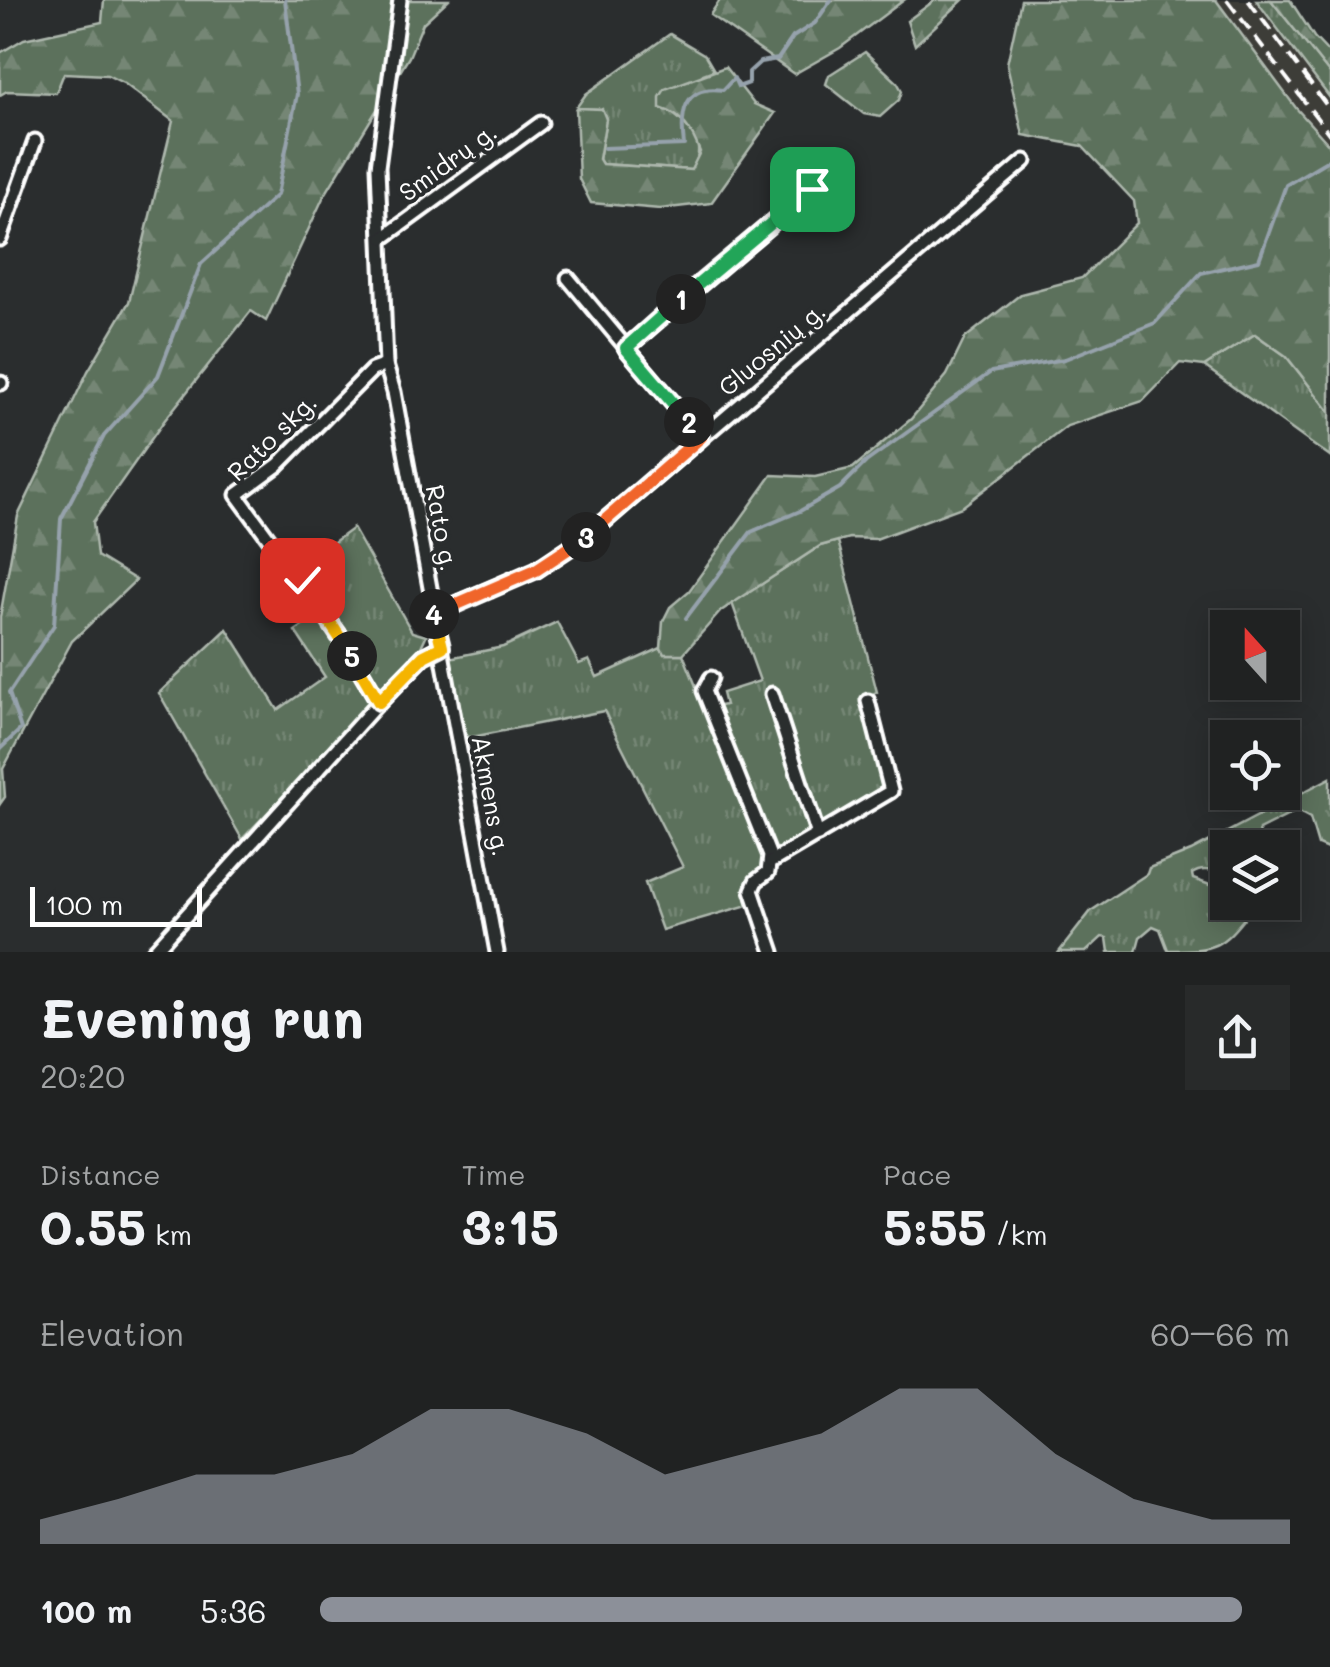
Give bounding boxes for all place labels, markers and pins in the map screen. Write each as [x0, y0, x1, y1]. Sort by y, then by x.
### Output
pin [770, 147, 855, 232]
pin: 1 [656, 274, 706, 324]
pin: 2 [664, 397, 714, 447]
pin: 3 [561, 512, 611, 562]
pin [260, 538, 345, 623]
pin: 4 [409, 589, 459, 639]
pin: 5 [327, 631, 377, 681]

